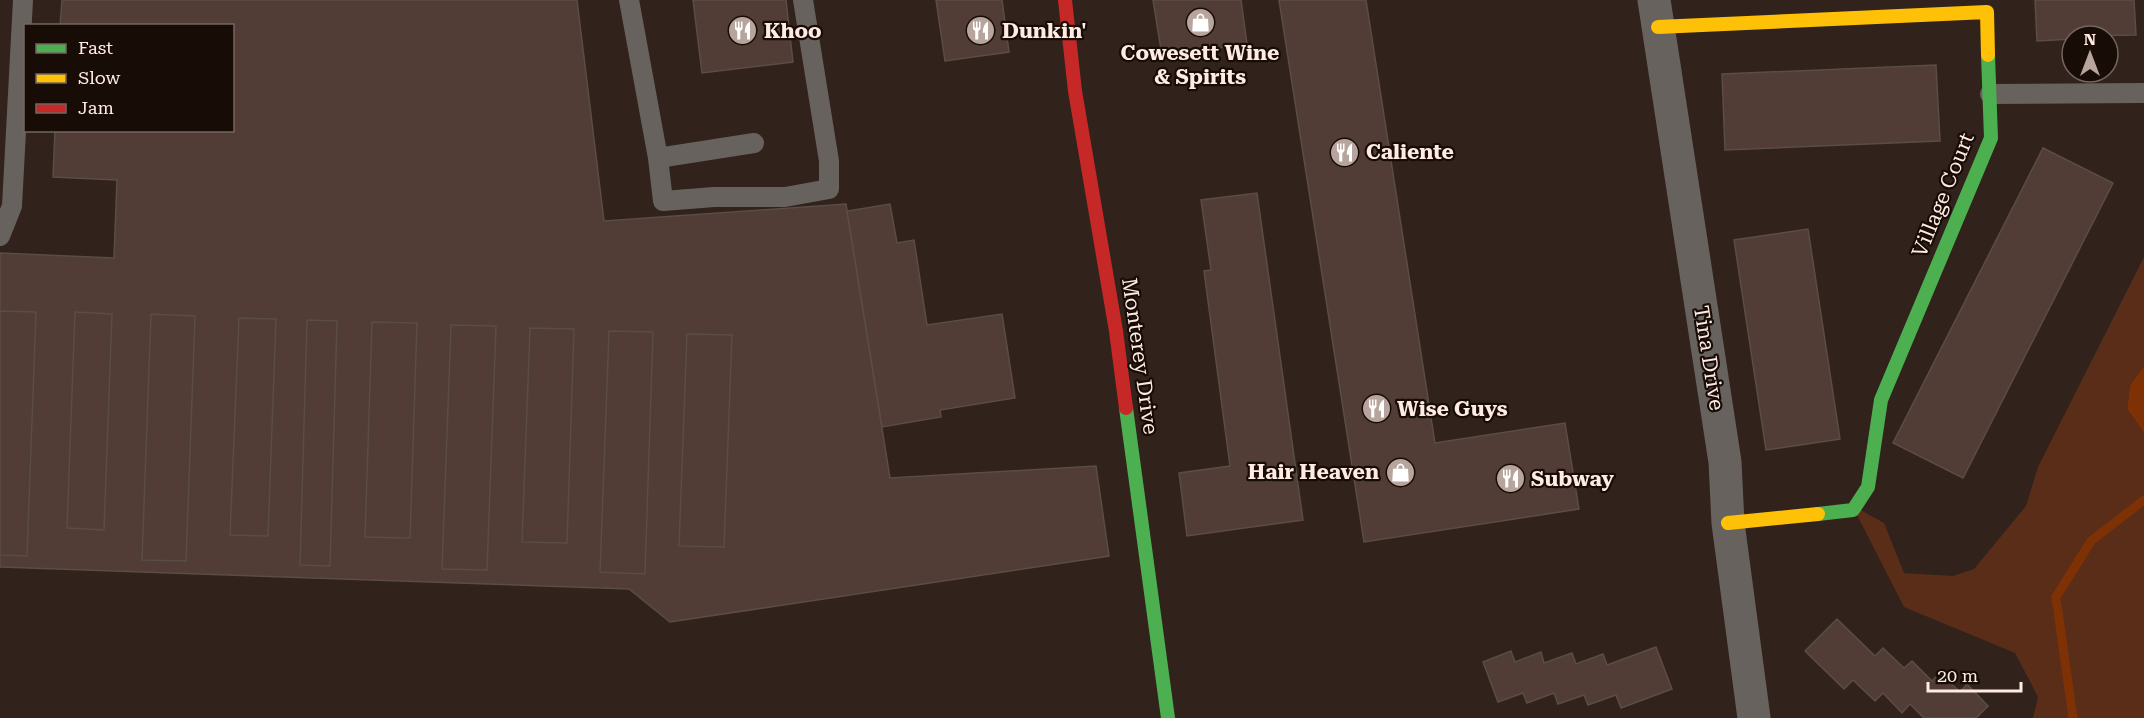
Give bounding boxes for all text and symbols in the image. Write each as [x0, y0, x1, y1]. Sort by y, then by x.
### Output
shop icon: Cowesett Wine & Spirits [1184, 6, 1216, 38]
restaurant icon: Khoo [727, 15, 759, 47]
restaurant icon: Dunkin' [965, 15, 997, 47]
place label: Khoo [764, 19, 822, 43]
place label: Dunkin' [1002, 19, 1087, 43]
legend [24, 24, 234, 132]
north arrow [2060, 24, 2120, 84]
text: N [2084, 30, 2096, 49]
text: Fast [78, 37, 113, 58]
place label: Cowesett Wine & Spirits [1121, 41, 1279, 89]
text: Slow [78, 67, 120, 88]
text: Jam [78, 97, 114, 118]
street label: Village Court [1907, 129, 1979, 261]
restaurant icon: Caliente [1329, 136, 1361, 168]
place label: Caliente [1366, 140, 1454, 164]
street label: Monterey Drive [1117, 276, 1163, 436]
street label: Tina Drive [1689, 304, 1729, 412]
restaurant icon: Wise Guys [1360, 393, 1392, 425]
place label: Wise Guys [1397, 397, 1508, 421]
shop icon: Hair Heaven [1384, 456, 1416, 488]
place label: Hair Heaven [1248, 460, 1379, 484]
restaurant icon: Subway [1494, 463, 1526, 495]
place label: Subway [1531, 467, 1614, 491]
scale bar [1928, 655, 2021, 693]
text: 20 m [1937, 665, 1978, 686]

